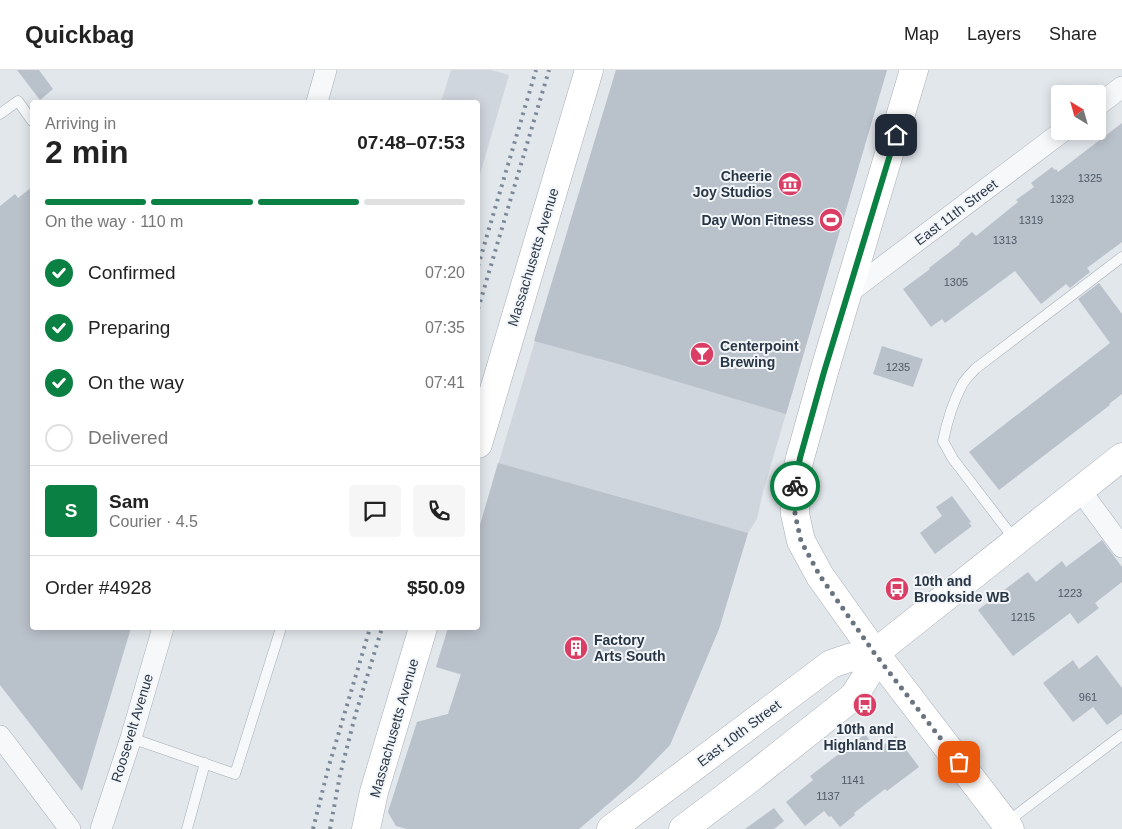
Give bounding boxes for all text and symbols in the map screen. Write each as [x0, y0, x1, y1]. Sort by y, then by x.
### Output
text: Quickbag [25, 21, 134, 48]
text: Map [904, 24, 939, 44]
text: Layers [967, 24, 1021, 44]
text: Share [1049, 24, 1097, 44]
north arrow [1051, 85, 1106, 140]
map controls [1051, 85, 1106, 140]
pin [875, 114, 917, 156]
text: Arriving in [45, 115, 116, 132]
icon: home [882, 121, 910, 149]
text: 07:48–07:53 [357, 132, 465, 153]
text: 2 min [45, 134, 129, 170]
place label: Cheerie Joy Studios [693, 168, 772, 200]
museum icon: Cheerie Joy Studios [777, 171, 803, 197]
house number: 1325 [1078, 172, 1102, 184]
street label: East 11th Street [912, 176, 1001, 248]
street label: Massachusetts Avenue [504, 186, 562, 328]
house number: 1323 [1050, 193, 1074, 205]
sports icon: Day Won Fitness [818, 207, 844, 233]
place label: Day Won Fitness [701, 212, 814, 228]
text: On the way · 110 m [45, 213, 183, 230]
house number: 1319 [1019, 214, 1043, 226]
house number: 1313 [993, 234, 1017, 246]
icon: check [45, 259, 73, 287]
text: Confirmed [88, 262, 176, 283]
text: 07:20 [425, 264, 465, 281]
house number: 1305 [944, 276, 968, 288]
icon: check [45, 314, 73, 342]
text: Preparing [88, 317, 170, 338]
text: 07:35 [425, 319, 465, 336]
place label: Centerpoint Brewing [720, 338, 799, 370]
bar icon: Centerpoint Brewing [689, 341, 715, 367]
house number: 1235 [886, 361, 910, 373]
icon: check [45, 369, 73, 397]
text: On the way [88, 372, 184, 393]
text: 07:41 [425, 374, 465, 391]
text: Delivered [88, 427, 168, 448]
courier [770, 461, 820, 511]
icon: bike [781, 472, 809, 500]
button: chat [349, 485, 401, 537]
button: phone [413, 485, 465, 537]
text: Sam [109, 491, 149, 512]
text: S [65, 500, 77, 521]
text: Courier · 4.5 [109, 513, 198, 530]
place label: 10th and Brookside WB [914, 573, 1010, 605]
bus stop icon: 10th and Brookside WB [884, 576, 910, 602]
text: Order #4928 [45, 577, 152, 598]
text: $50.09 [407, 577, 465, 598]
house number: 1223 [1058, 587, 1082, 599]
house number: 1215 [1011, 611, 1035, 623]
place label: Factory Arts South [594, 632, 666, 664]
building icon: Factory Arts South [563, 635, 589, 661]
street label: Massachusetts Avenue [367, 657, 422, 799]
street label: Roosevelt Avenue [108, 672, 156, 784]
house number: 961 [1079, 691, 1097, 703]
bus stop icon: 10th and Highland EB [852, 692, 878, 718]
street label: East 10th Street [694, 696, 784, 770]
place label: 10th and Highland EB [823, 721, 907, 753]
pin [938, 741, 980, 783]
icon: bag [945, 748, 973, 776]
house number: 1141 [841, 774, 865, 786]
house number: 1137 [816, 790, 840, 802]

